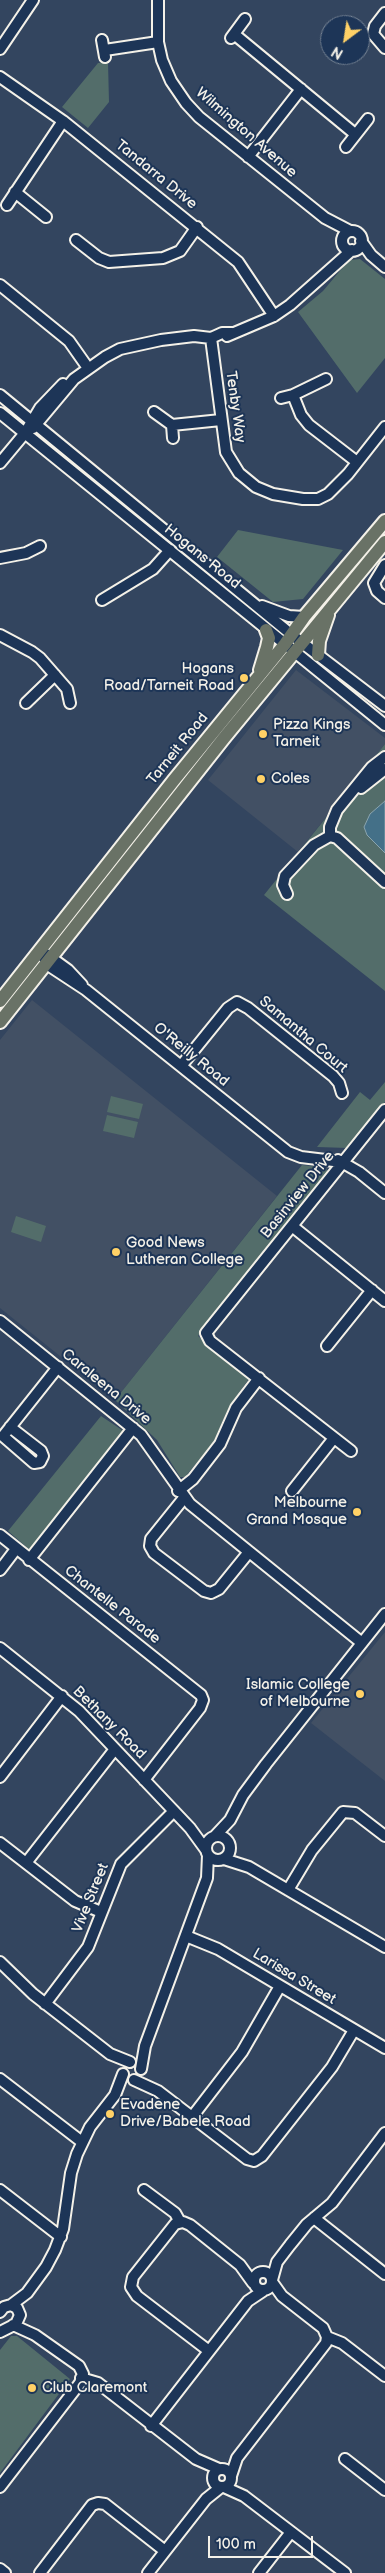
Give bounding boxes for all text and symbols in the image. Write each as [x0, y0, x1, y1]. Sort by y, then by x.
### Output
north arrow [320, 15, 370, 65]
text: N [329, 42, 346, 62]
street label: Wilmington Avenue [192, 84, 300, 182]
street label: Tandarra Drive [112, 137, 200, 213]
street label: Tenby Way [221, 370, 249, 444]
street label: Hogans Road [160, 521, 244, 593]
place label: Hogans Road/Tarneit Road [104, 660, 234, 695]
marker: Hogans Road/Tarneit Road [238, 672, 250, 684]
street label: Tarneit Road [144, 709, 212, 789]
place label: Pizza Kings Tarneit [273, 716, 350, 751]
marker: Pizza Kings Tarneit [257, 728, 269, 740]
place label: Coles [271, 770, 310, 788]
marker: Coles [255, 773, 267, 785]
street label: Samantha Court [255, 993, 351, 1077]
street label: O'Reilly Road [150, 1019, 232, 1091]
street label: Basinview Drive [257, 1148, 339, 1242]
place label: Good News Lutheran College [126, 1234, 243, 1269]
marker: Good News Lutheran College [110, 1246, 122, 1258]
street label: Caraleena Drive [58, 1345, 154, 1429]
place label: Melbourne Grand Mosque [246, 1494, 347, 1529]
marker: Melbourne Grand Mosque [351, 1506, 363, 1518]
street label: Chantelle Parade [60, 1562, 164, 1648]
place label: Islamic College of Melbourne [246, 1676, 350, 1711]
street label: Bethany Road [69, 1683, 149, 1763]
marker: Islamic College of Melbourne [354, 1688, 366, 1700]
street label: Vive Street [69, 1861, 113, 1935]
street label: Larissa Street [249, 1945, 339, 2009]
place label: Evadene Drive/Babele Road [120, 2096, 251, 2131]
marker: Evadene Drive/Babele Road [104, 2108, 116, 2120]
place label: Club Claremont [42, 2379, 147, 2397]
marker: Club Claremont [26, 2382, 38, 2394]
scale bar [210, 2526, 315, 2558]
text: 100 m [216, 2535, 256, 2554]

